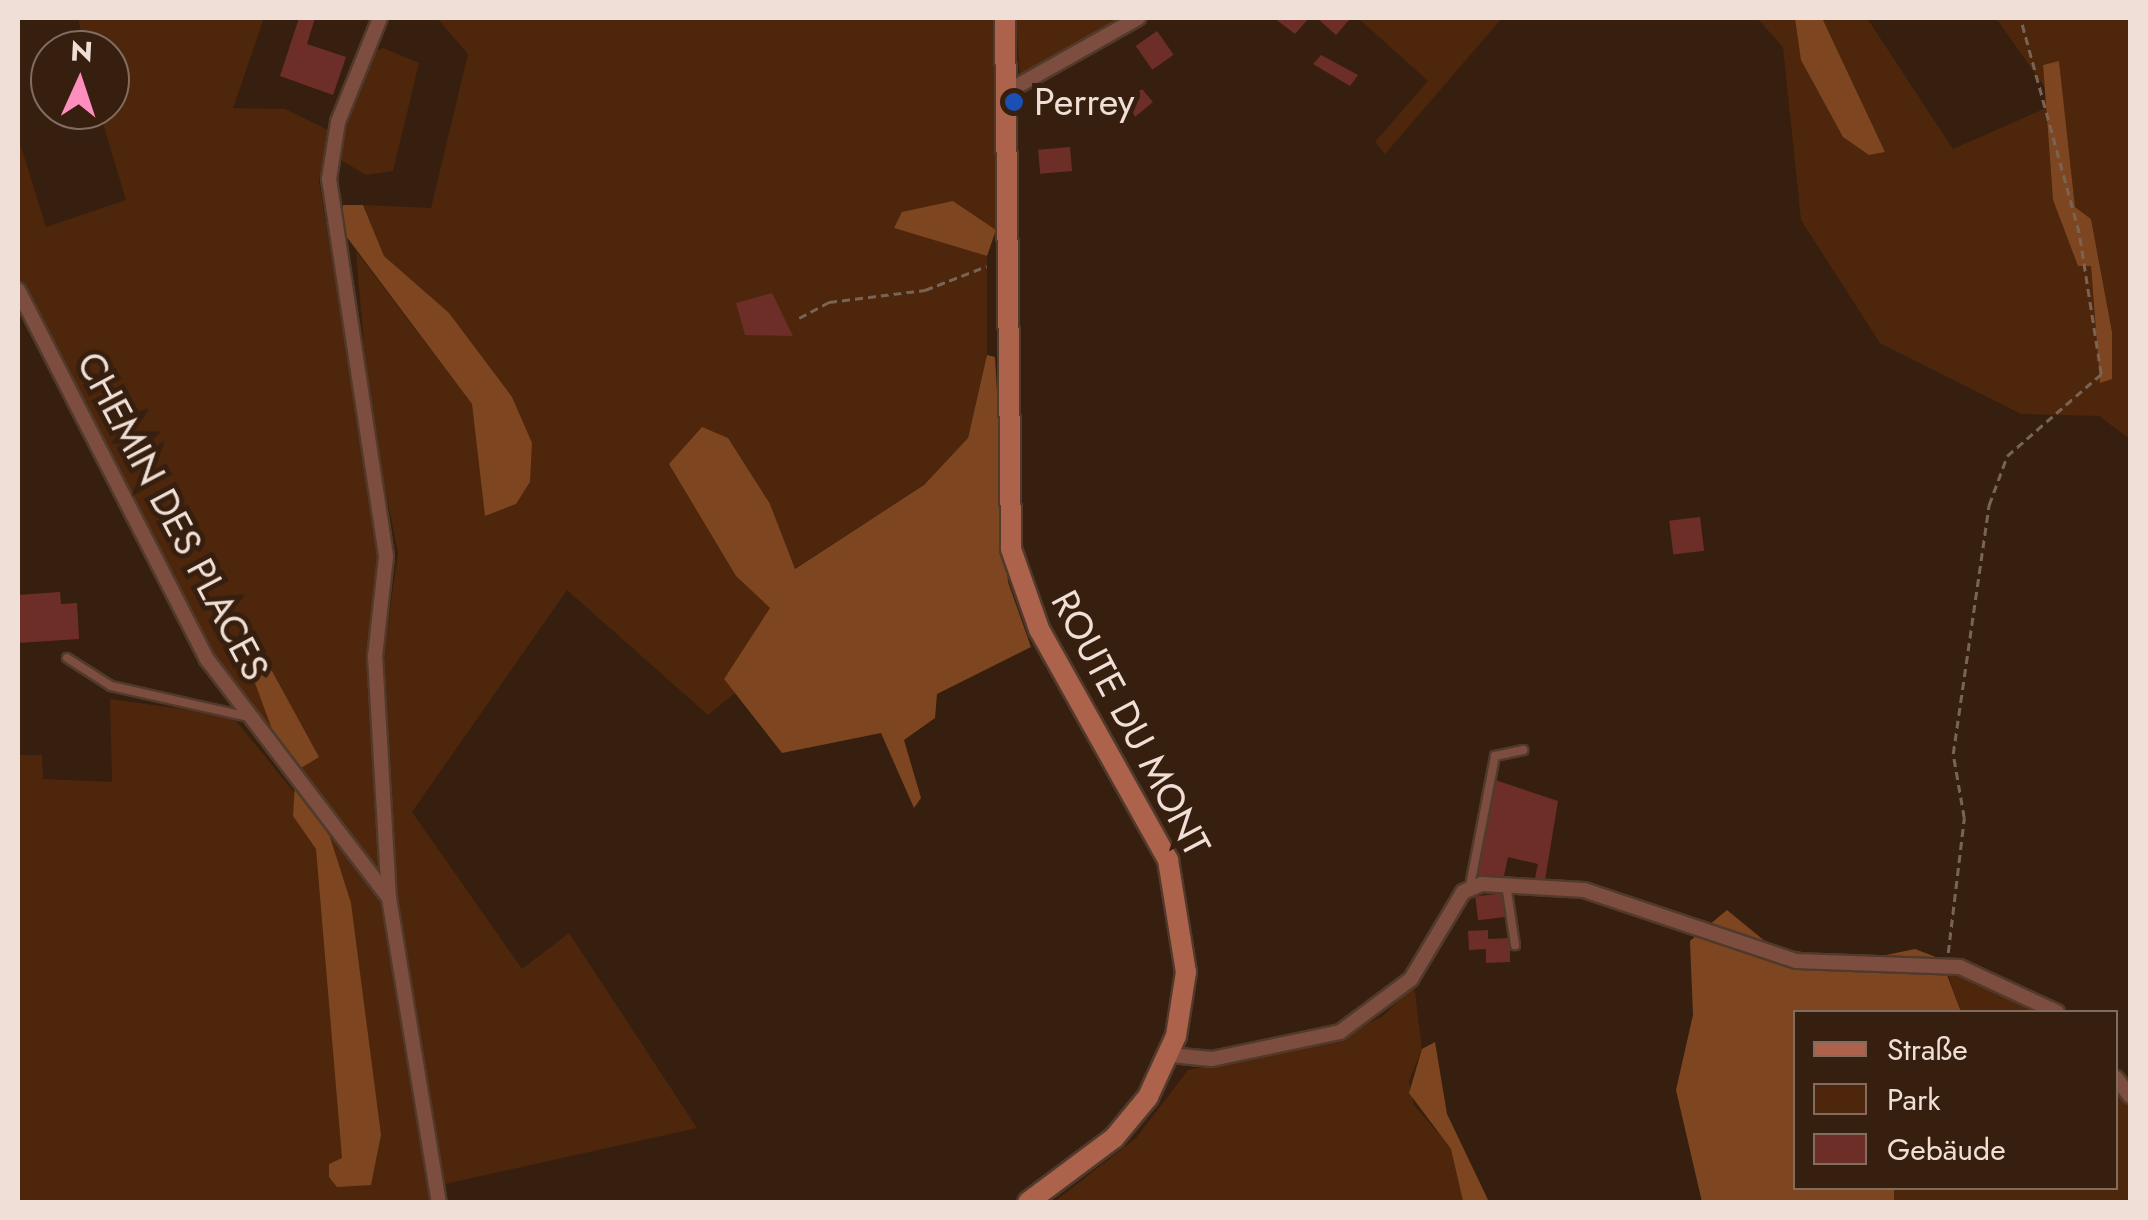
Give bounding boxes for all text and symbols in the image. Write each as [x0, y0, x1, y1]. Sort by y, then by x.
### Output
north arrow [30, 30, 130, 130]
text: N [69, 30, 94, 73]
place label: Perrey [1034, 79, 1134, 125]
marker: Perrey [1003, 91, 1025, 113]
street label: CHEMIN DES PLACES [67, 344, 279, 688]
street label: ROUTE DU MONT [1042, 583, 1220, 863]
legend [1793, 1010, 2118, 1190]
text: Straße [1887, 1028, 1968, 1071]
text: Park [1887, 1078, 1940, 1121]
text: Gebäude [1887, 1128, 2006, 1171]

